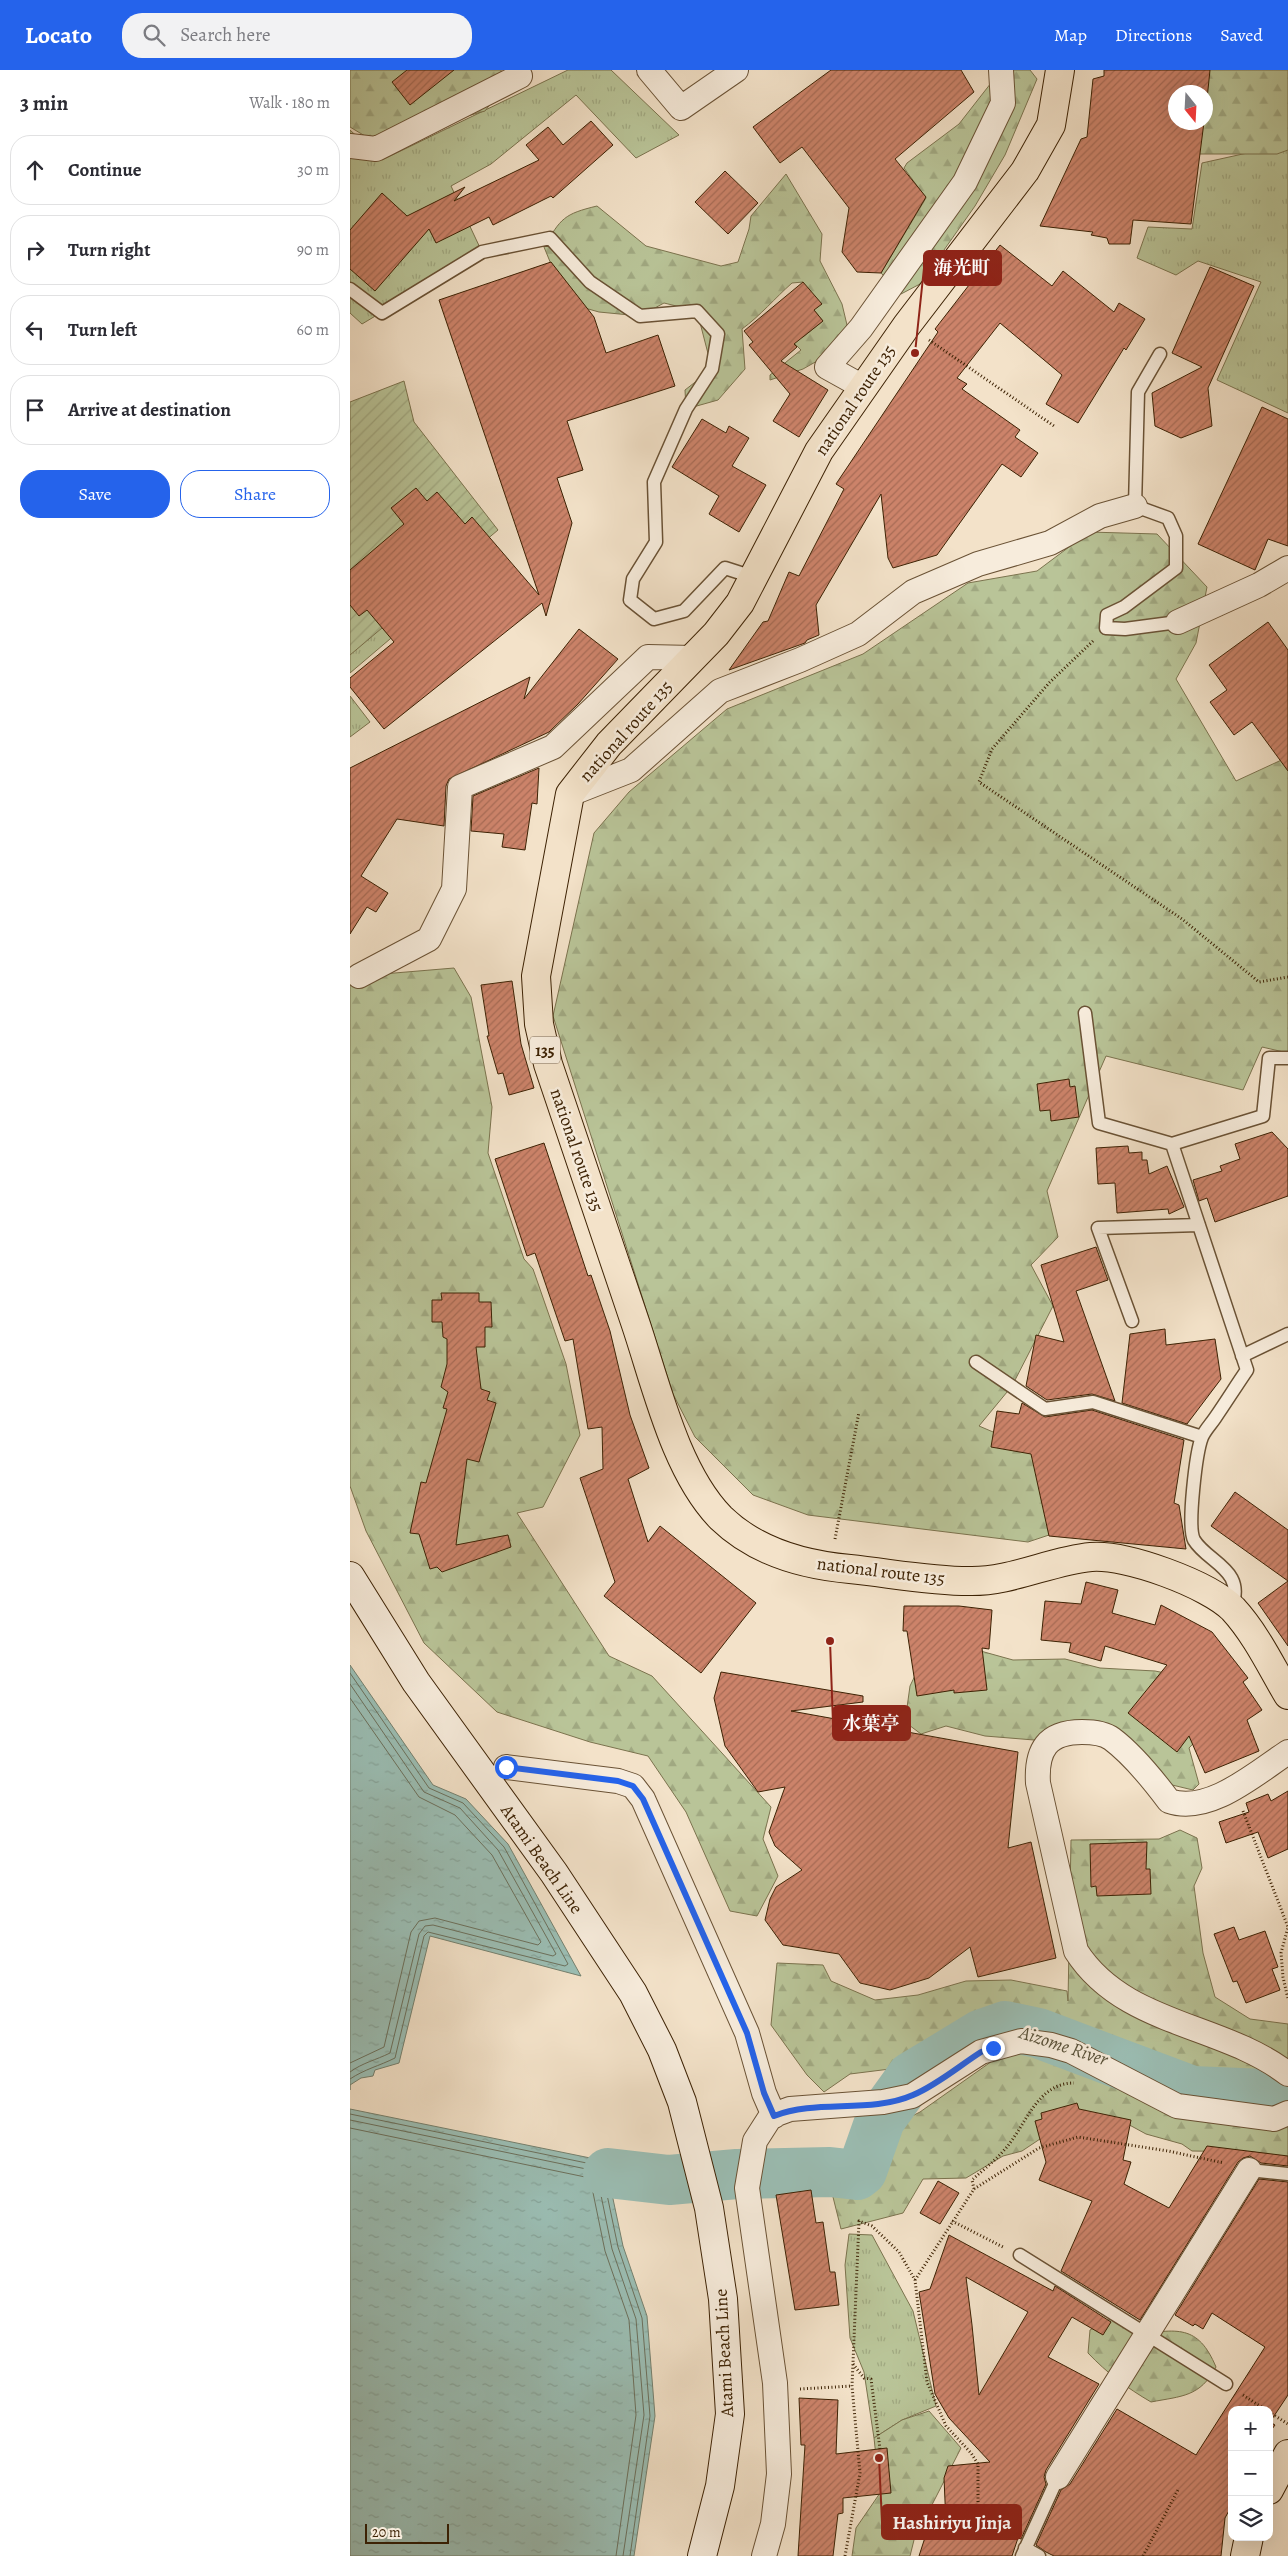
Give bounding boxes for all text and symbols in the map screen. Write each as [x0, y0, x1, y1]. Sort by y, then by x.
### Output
search box [122, 13, 472, 58]
text: Locato [25, 19, 92, 51]
icon: search [140, 21, 168, 49]
text: Search here [180, 22, 271, 48]
text: Map [1054, 23, 1087, 47]
text: Directions [1115, 23, 1192, 47]
text: Saved [1220, 23, 1263, 47]
north arrow [1168, 85, 1213, 130]
text: 3 min [20, 89, 68, 117]
text: Walk · 180 m [249, 92, 330, 114]
icon: ahead [21, 156, 49, 184]
text: Continue [68, 157, 142, 183]
text: 30 m [297, 159, 329, 181]
icon: right [21, 236, 49, 264]
text: Turn right [68, 237, 150, 263]
text: 90 m [297, 239, 329, 261]
callout: 海光町 [924, 251, 1001, 285]
text: 海光町 [933, 255, 991, 281]
icon: left [21, 316, 49, 344]
text: Turn left [68, 317, 137, 343]
text: 60 m [297, 319, 329, 341]
street label: national route 135 [809, 340, 901, 460]
icon: arrive [21, 396, 49, 424]
text: Arrive at destination [68, 397, 231, 423]
button: Save [20, 470, 170, 518]
button: Share [180, 470, 330, 518]
street label: national route 135 [574, 675, 678, 787]
road number: 135 [530, 1036, 560, 1064]
street label: national route 135 [545, 1085, 609, 1215]
street label: national route 135 [816, 1551, 946, 1591]
callout: 水葉亭 [833, 1706, 910, 1740]
text: 水葉亭 [842, 1711, 900, 1737]
route start [495, 1756, 518, 1779]
street label: Atami Beach Line [495, 1799, 589, 1918]
water label: Aizome River [1015, 2019, 1113, 2073]
route end [982, 2037, 1005, 2060]
street label: Atami Beach Line [709, 2288, 739, 2419]
map controls [1228, 2406, 1273, 2541]
button: + [1228, 2406, 1273, 2451]
button: − [1228, 2451, 1273, 2496]
button: layers [1228, 2496, 1273, 2541]
callout: Hashiriyu Jinja [882, 2505, 1021, 2539]
text: Hashiriyu Jinja [892, 2510, 1012, 2536]
scale bar [365, 2521, 449, 2544]
text: 20 m [372, 2523, 401, 2542]

